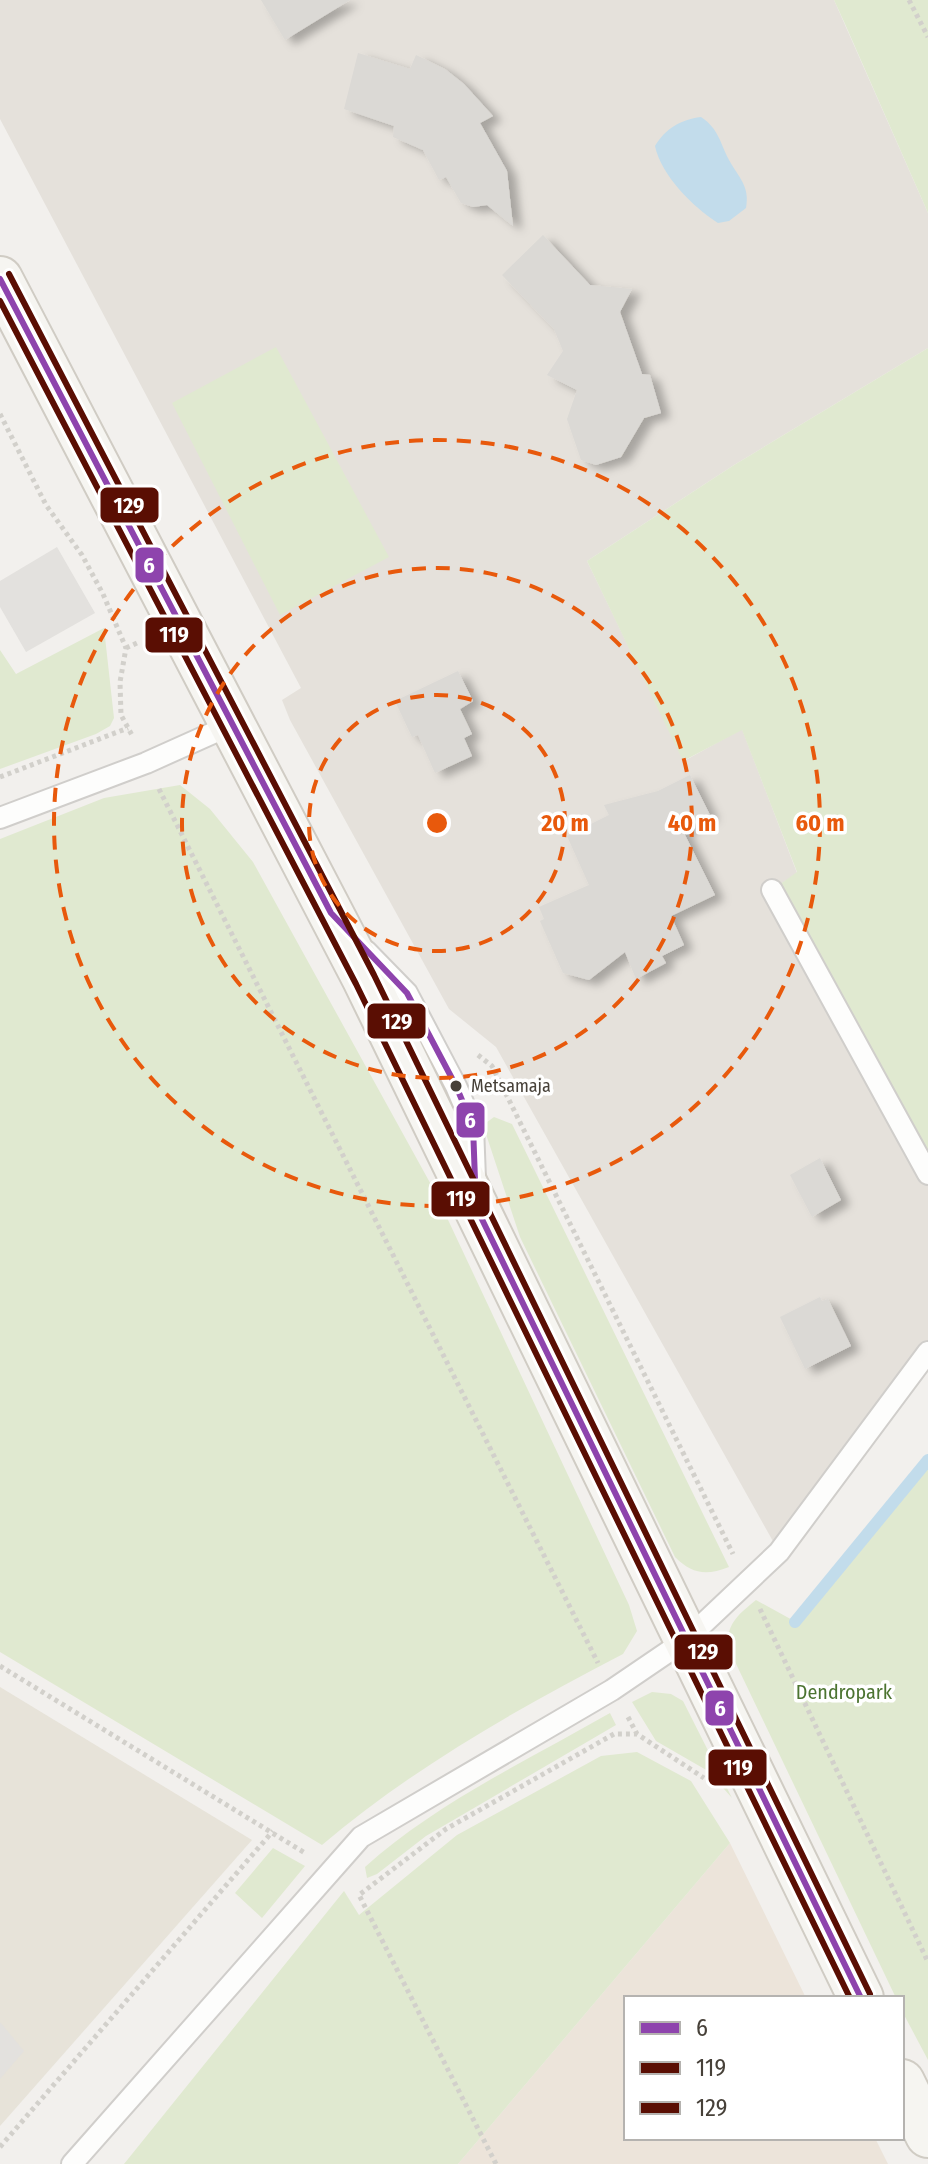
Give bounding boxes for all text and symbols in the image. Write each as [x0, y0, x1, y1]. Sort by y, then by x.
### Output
line badge: 129 [99, 486, 160, 524]
text: 129 [114, 492, 144, 519]
line badge: 6 [134, 546, 165, 584]
text: 6 [143, 552, 155, 579]
line badge: 119 [144, 616, 204, 654]
text: 119 [159, 621, 189, 648]
centre of rings [423, 809, 451, 837]
text: 20 m [540, 809, 589, 837]
text: 40 m [668, 809, 716, 837]
text: 60 m [796, 809, 844, 837]
line badge: 129 [366, 1002, 427, 1040]
text: 129 [382, 1008, 412, 1035]
place label: Metsamaja [471, 1075, 551, 1097]
marker: Metsamaja [448, 1078, 464, 1094]
line badge: 6 [455, 1101, 486, 1139]
text: 6 [464, 1107, 476, 1134]
line badge: 119 [430, 1180, 491, 1218]
text: 119 [446, 1185, 476, 1212]
line badge: 129 [673, 1633, 734, 1671]
text: 129 [688, 1638, 718, 1665]
park label: Dendropark [796, 1680, 893, 1704]
line badge: 6 [704, 1689, 735, 1727]
text: 6 [714, 1695, 726, 1722]
line badge: 119 [707, 1748, 768, 1787]
text: 119 [723, 1754, 753, 1781]
legend [624, 1996, 904, 2140]
text: 6 [696, 2014, 708, 2042]
text: 119 [696, 2054, 726, 2082]
text: 129 [696, 2094, 727, 2122]

